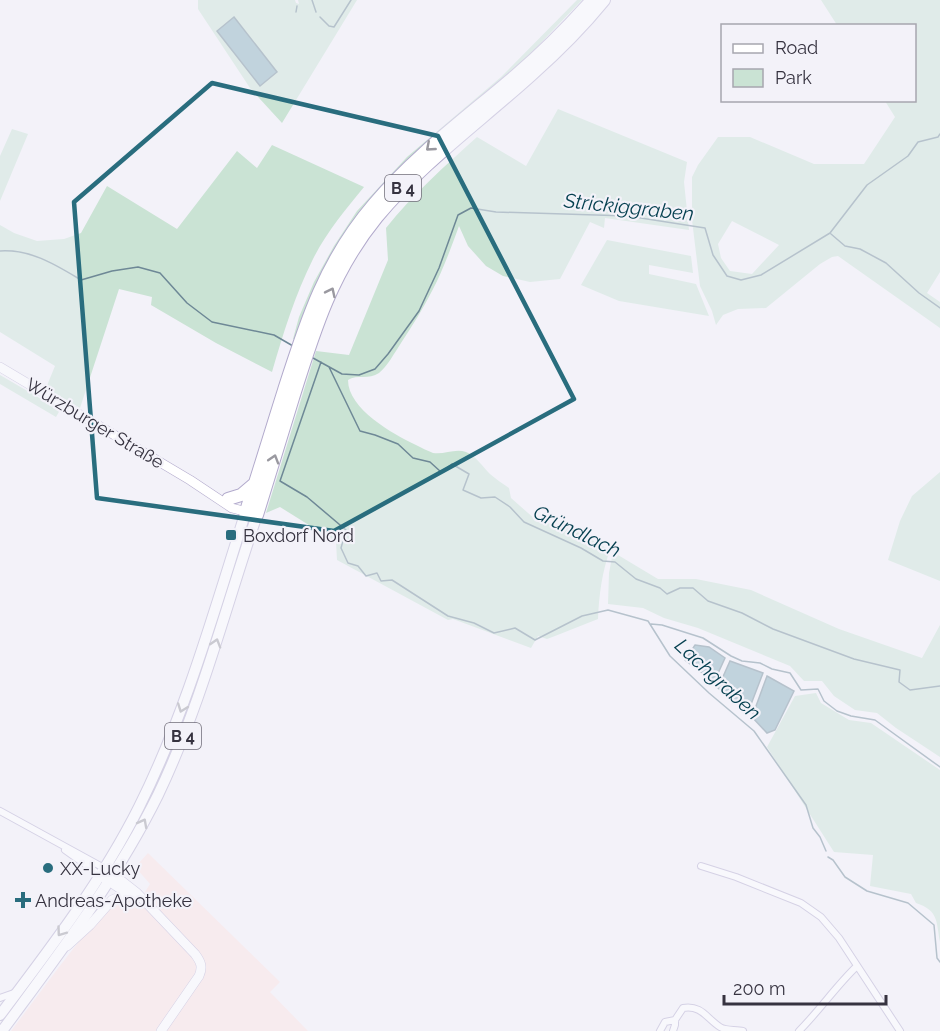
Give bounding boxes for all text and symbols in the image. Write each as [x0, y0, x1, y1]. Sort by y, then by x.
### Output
legend [721, 24, 916, 102]
text: Road [775, 37, 818, 58]
text: Park [775, 67, 812, 88]
one-way arrow [426, 140, 437, 151]
road number: B 4 [385, 175, 421, 201]
water label: Strickiggraben [562, 188, 695, 226]
one-way arrow [323, 287, 335, 298]
street label: Würzburger Straße [22, 373, 168, 473]
one-way arrow [267, 454, 279, 465]
water label: Gründlach [529, 500, 625, 562]
place label: Boxdorf Nord [243, 525, 354, 546]
marker: Boxdorf Nord [224, 528, 238, 542]
water label: Lachgraben [670, 633, 766, 725]
one-way arrow [209, 638, 221, 649]
one-way arrow [177, 701, 189, 712]
road number: B 4 [165, 723, 201, 749]
one-way arrow [136, 819, 147, 829]
place label: XX-Lucky [60, 858, 141, 879]
marker: XX-Lucky [41, 861, 55, 875]
place label: Andreas-Apotheke [35, 890, 192, 911]
marker: Andreas-Apotheke [16, 893, 30, 907]
one-way arrow [57, 926, 68, 937]
scale bar [724, 968, 886, 1006]
text: 200 m [733, 978, 786, 999]

